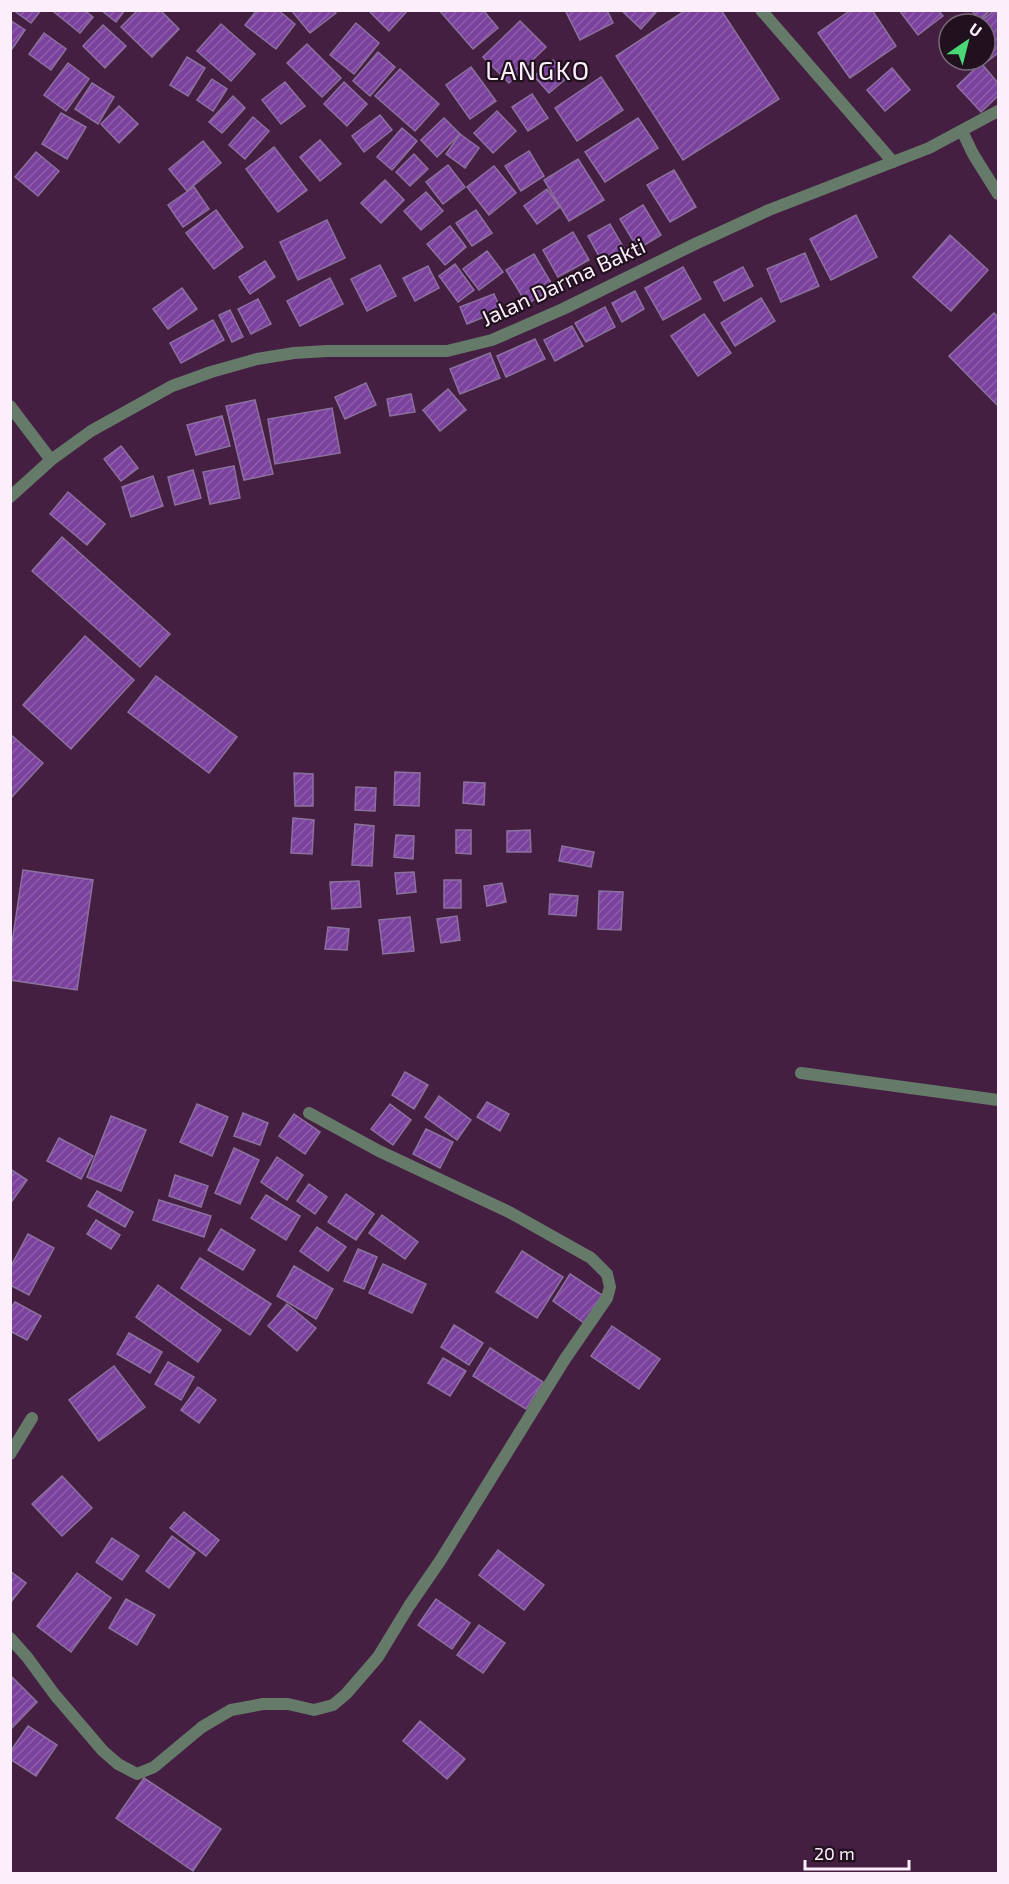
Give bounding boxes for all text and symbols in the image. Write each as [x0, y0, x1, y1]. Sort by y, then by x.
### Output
north arrow [937, 12, 997, 72]
text: U [966, 18, 986, 40]
district label: LANGKO [485, 54, 591, 85]
street label: Jalan Darma Bakti [476, 232, 649, 331]
scale bar [805, 1833, 908, 1871]
text: 20 m [814, 1842, 855, 1864]

